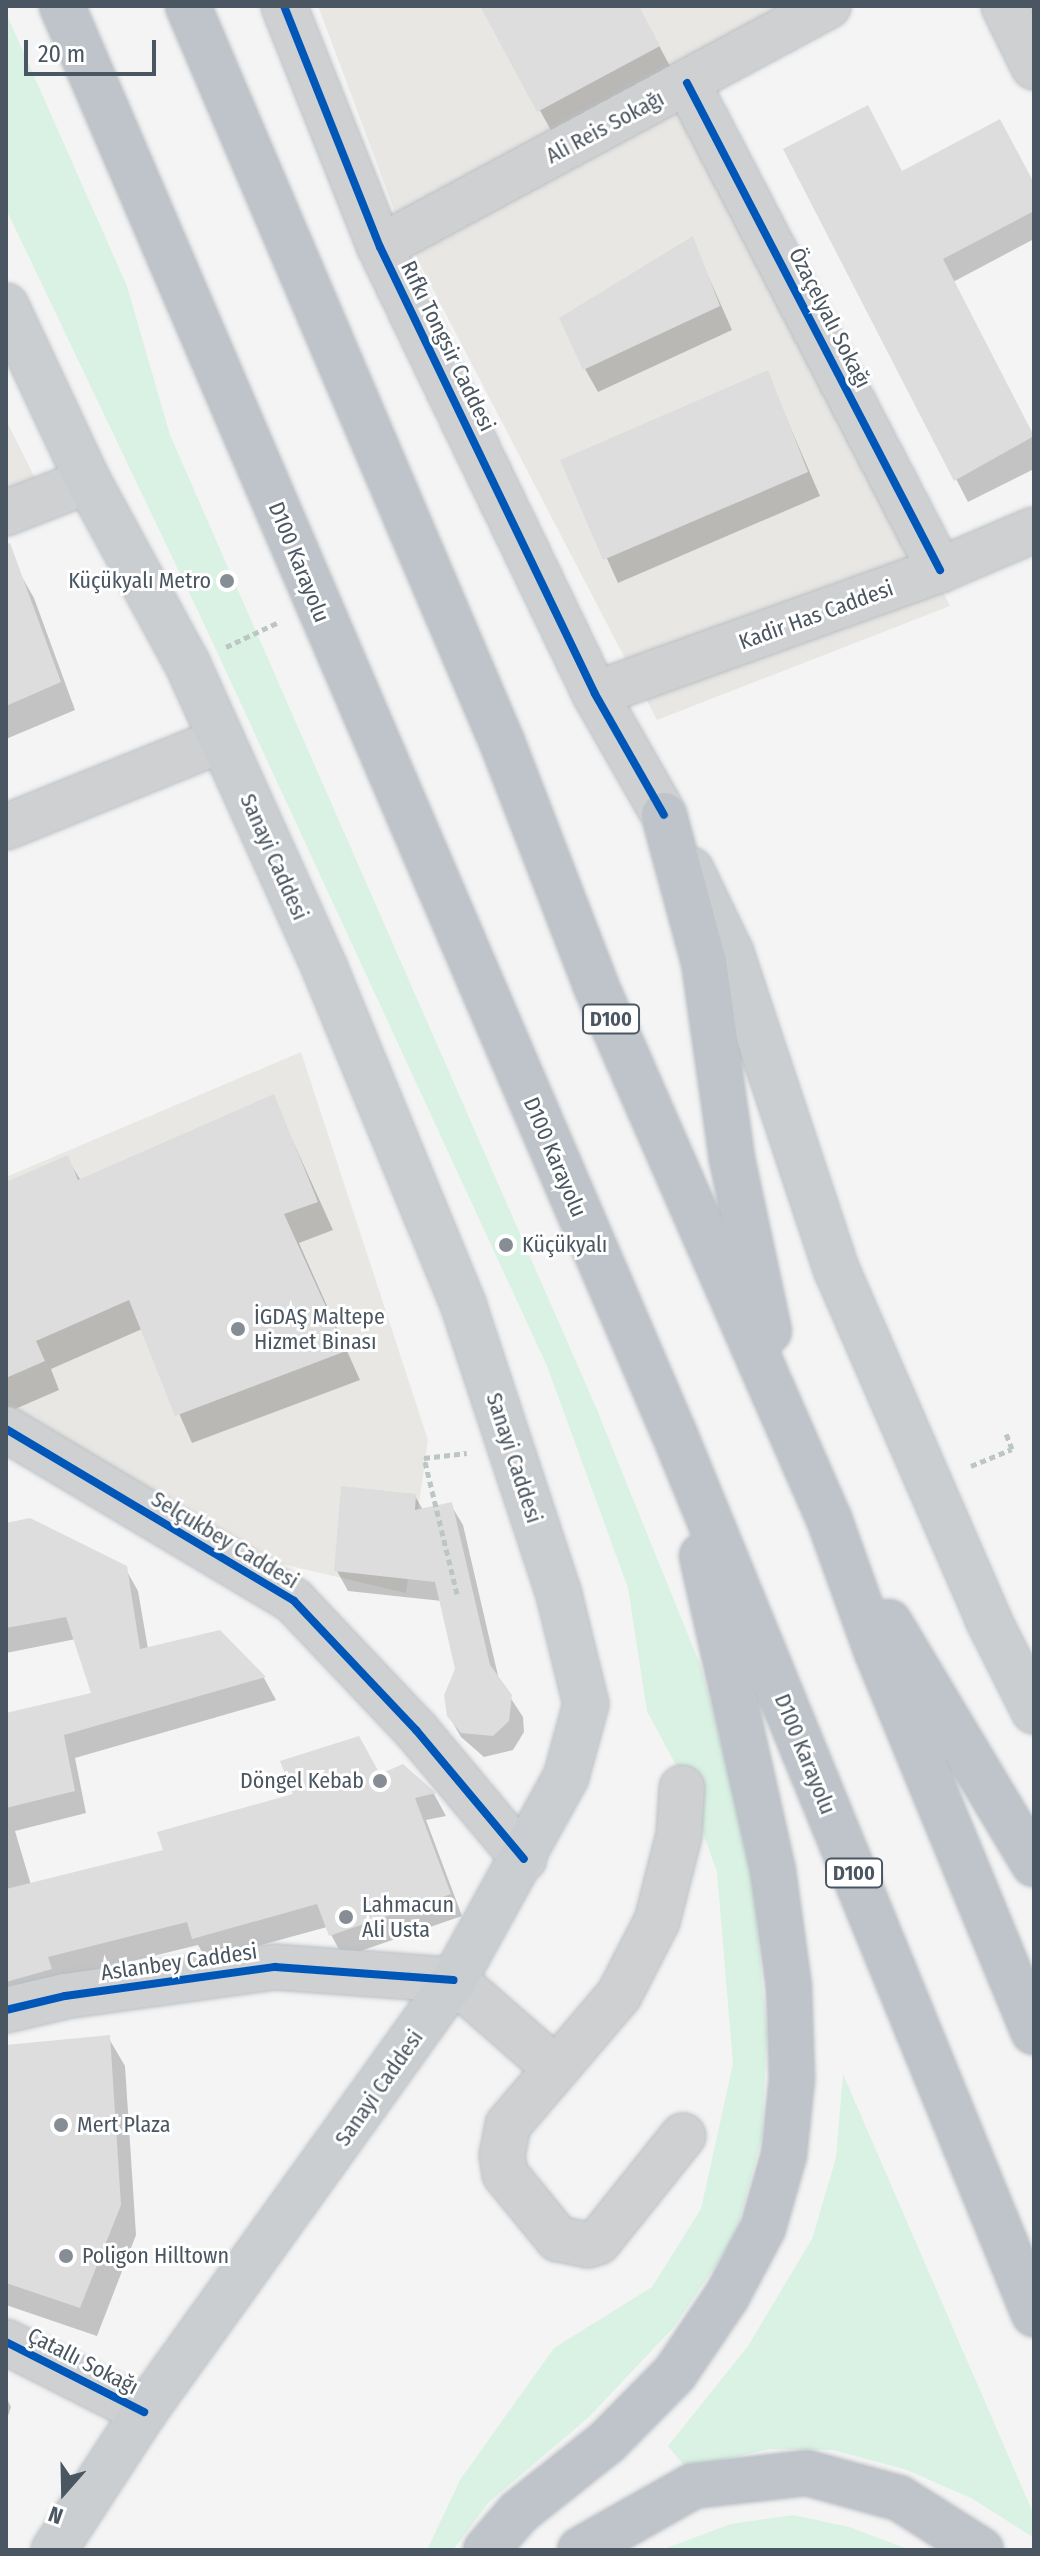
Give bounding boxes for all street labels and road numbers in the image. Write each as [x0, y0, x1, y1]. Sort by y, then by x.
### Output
street label: Ali Reis Sokağı [542, 85, 668, 169]
street label: Özaçelyalı Sokağı [783, 244, 877, 392]
street label: Rıfkı Tongsir Caddesi [395, 256, 501, 436]
street label: D100 Karayolu [263, 498, 335, 626]
street label: Kadir Has Caddesi [735, 575, 897, 655]
street label: Sanayi Caddesi [234, 790, 314, 924]
road number: D100 [581, 1003, 641, 1035]
street label: D100 Karayolu [518, 1093, 592, 1221]
street label: Sanayi Caddesi [481, 1390, 547, 1526]
street label: Selçukbey Caddesi [147, 1486, 303, 1594]
street label: D100 Karayolu [769, 1690, 841, 1818]
road number: D100 [824, 1857, 884, 1889]
street label: Aslanbey Caddesi [99, 1938, 259, 1986]
street label: Sanayi Caddesi [329, 2025, 429, 2151]
street label: Çatallı Sokağı [23, 2322, 143, 2400]

